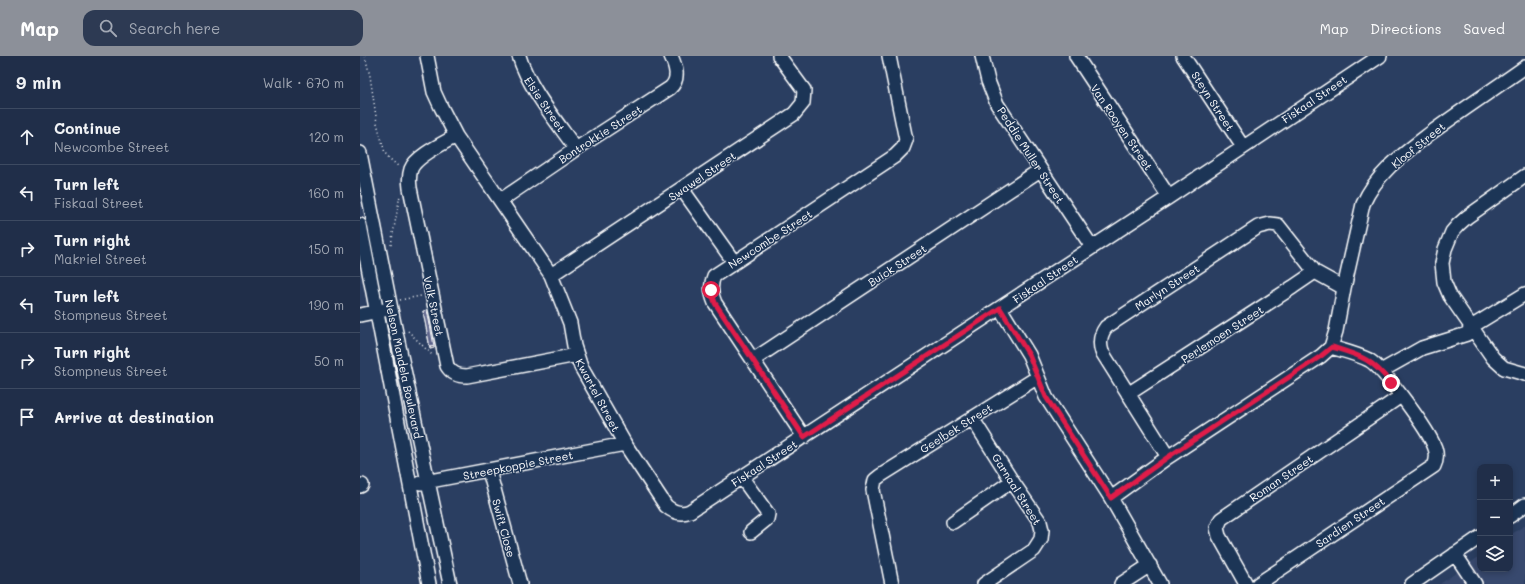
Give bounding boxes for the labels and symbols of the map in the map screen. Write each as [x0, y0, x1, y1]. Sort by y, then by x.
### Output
street label: Steyn Street [1188, 68, 1238, 134]
street label: Fiskaal Street [1278, 72, 1350, 126]
street label: Elsie Street [521, 74, 569, 134]
street label: Van Rooyen Street [1088, 81, 1156, 173]
street label: Bontrokkie Street [555, 101, 645, 167]
street label: Peddie Muller Street [994, 104, 1068, 206]
street label: Kloof Street [1388, 119, 1448, 171]
street label: Swawel Street [665, 148, 739, 204]
street label: Newcombe Street [725, 206, 815, 272]
street label: Buick Street [865, 240, 929, 290]
street label: Fiskaal Street [1009, 252, 1081, 306]
street label: Marlyn Street [1132, 260, 1202, 314]
street label: Valk Street [420, 275, 448, 338]
route start [702, 281, 720, 299]
street label: Nelson Mandela Boulevard [382, 298, 426, 440]
street label: Perlemoen Street [1178, 302, 1266, 366]
street label: Kwartel Street [572, 356, 624, 434]
route end [1382, 374, 1400, 392]
street label: Geelbek Street [917, 400, 995, 456]
street label: Fiskaal Street [728, 436, 800, 490]
street label: Streepkoppie Street [462, 447, 574, 483]
street label: Garnaal Street [989, 450, 1045, 528]
street label: Roman Street [1246, 451, 1316, 505]
street label: Sardien Street [1313, 493, 1388, 551]
street label: Swift Close [489, 497, 519, 559]

